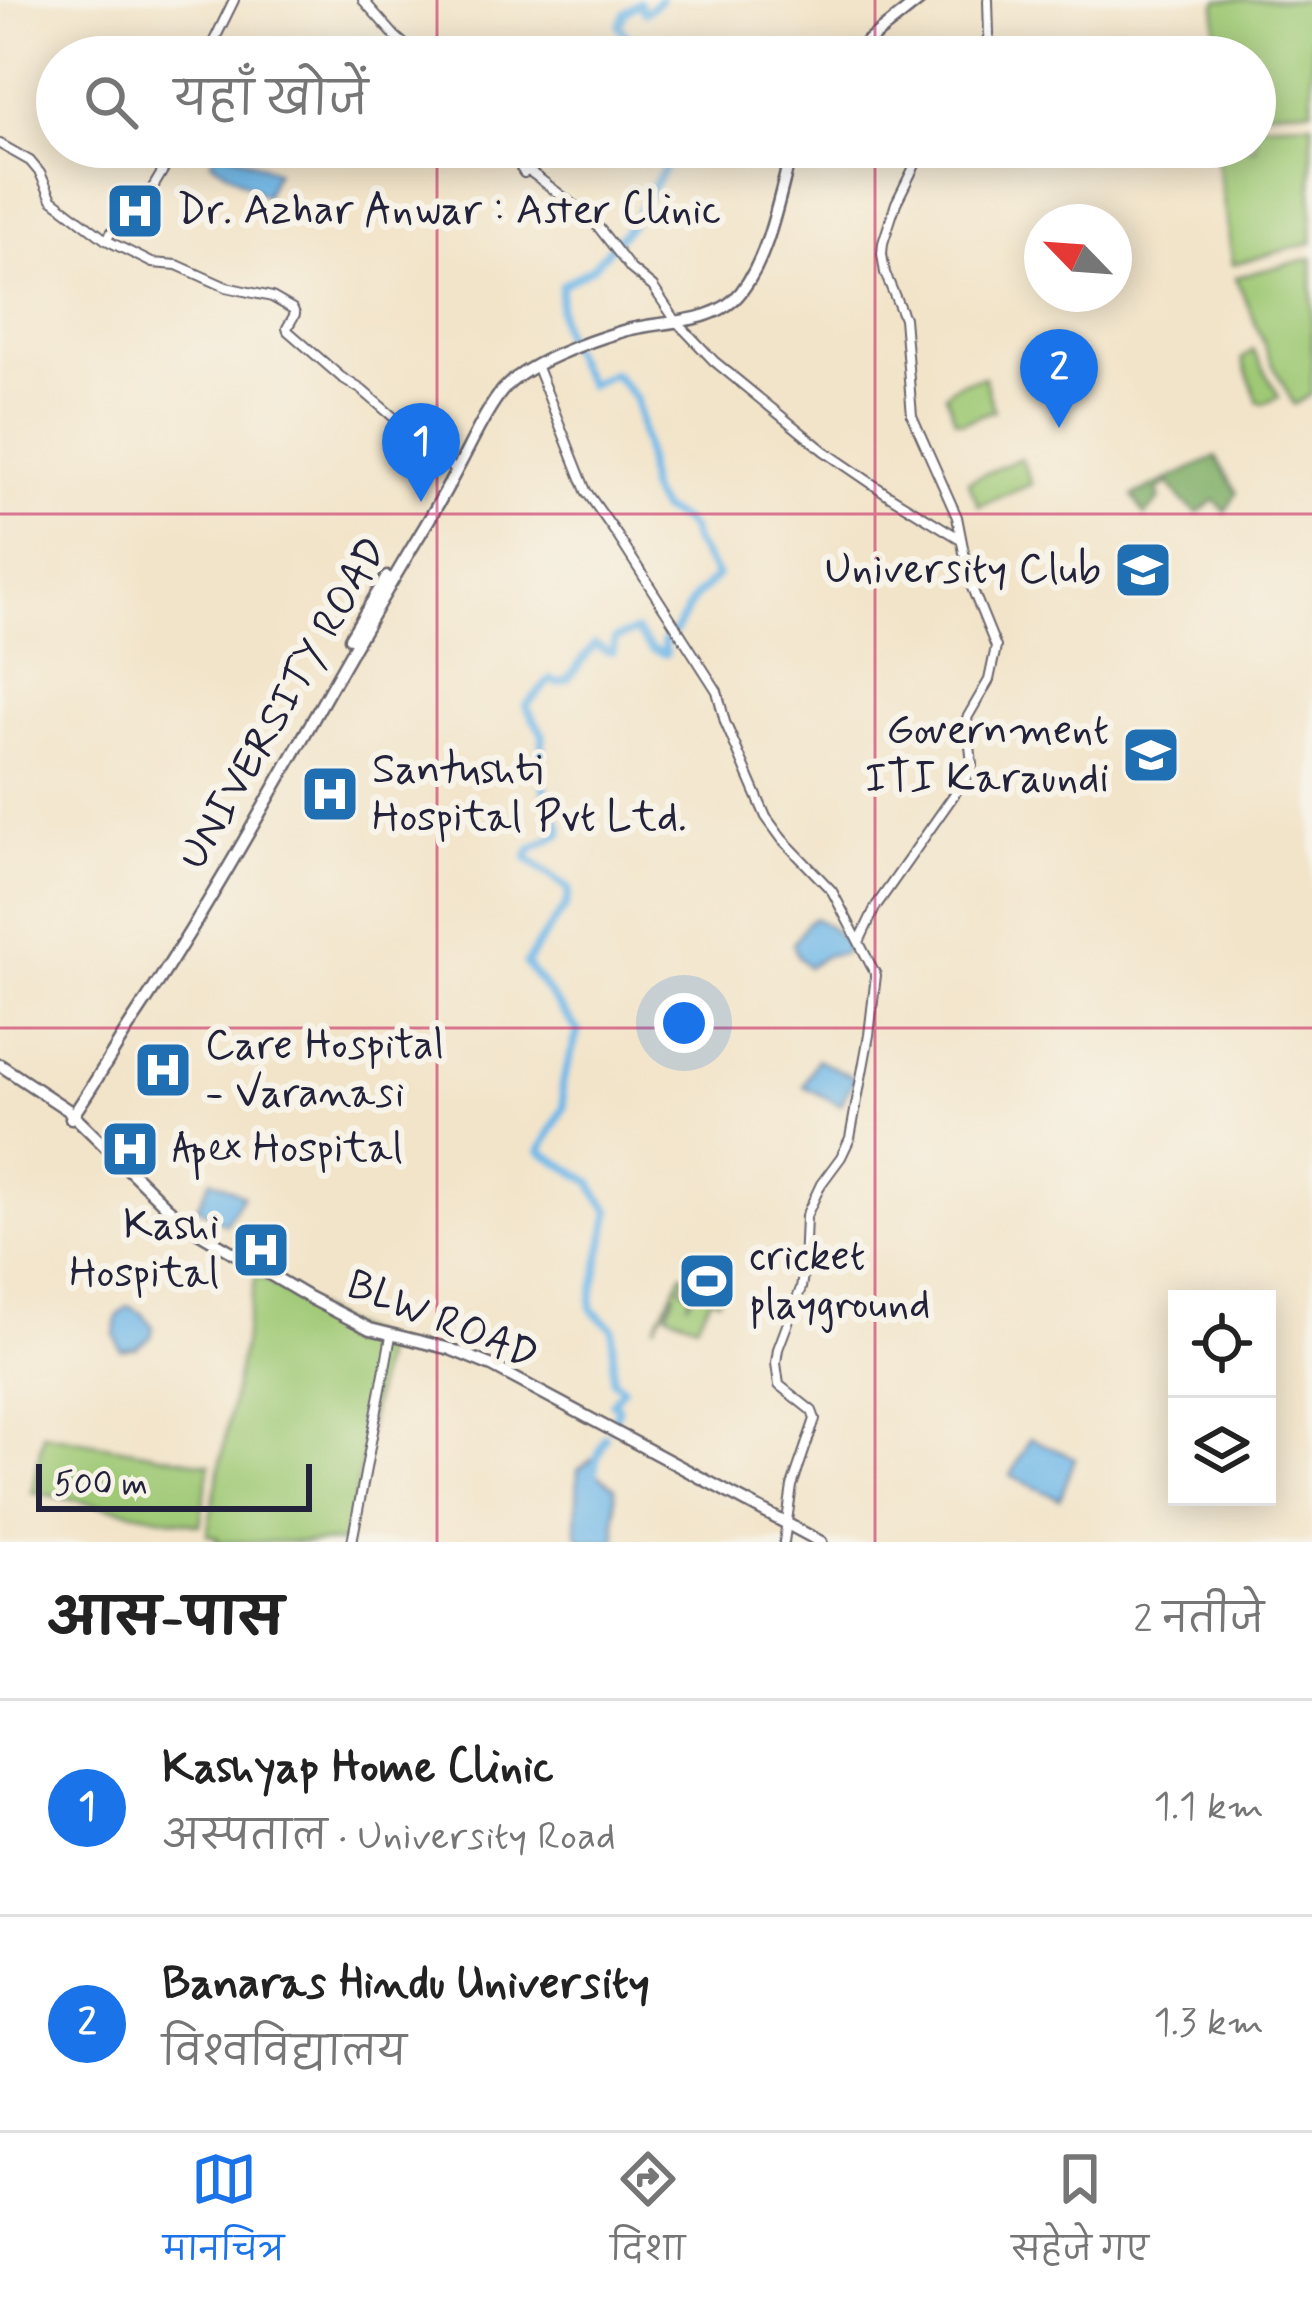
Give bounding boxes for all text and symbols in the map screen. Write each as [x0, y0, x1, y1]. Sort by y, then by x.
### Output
search box [36, 36, 1276, 168]
icon: search [78, 69, 144, 135]
text: यहाँ खोजें [174, 72, 368, 131]
hospital icon: Dr. Azhar Anwar : Aster Clinic [104, 180, 166, 242]
place label: Dr. Azhar Anwar : Aster Clinic [177, 184, 721, 239]
north arrow [1024, 204, 1132, 312]
pin: 2 [1020, 329, 1098, 428]
pin: 1 [382, 403, 460, 502]
street label: UNIVERSITY ROAD [166, 528, 402, 880]
school or university icon: University Club [1112, 539, 1174, 601]
place label: University Club [825, 543, 1101, 598]
place label: Government ITI Karaundi [865, 704, 1109, 807]
school or university icon: Government ITI Karaundi [1120, 724, 1182, 786]
place label: Santushti Hospital Pvt Ltd. [372, 743, 687, 846]
hospital icon: Santushti Hospital Pvt Ltd. [299, 763, 361, 825]
your location [654, 993, 714, 1053]
place label: Care Hospital - Varanasi [205, 1019, 444, 1122]
hospital icon: Care Hospital - Varanasi [132, 1039, 194, 1101]
hospital icon: Apex Hospital [99, 1118, 161, 1180]
place label: Apex Hospital [172, 1122, 403, 1181]
place label: Kashi Hospital [69, 1199, 219, 1302]
hospital icon: Kashi Hospital [230, 1219, 292, 1281]
place label: cricket playground [749, 1230, 930, 1333]
sports icon: cricket playground [676, 1250, 738, 1312]
street label: BLW ROAD [338, 1258, 546, 1384]
map controls [1168, 1290, 1276, 1506]
button: locate [1168, 1290, 1276, 1398]
button: layers [1168, 1398, 1276, 1506]
scale bar [36, 1458, 312, 1511]
text: 500 m [54, 1463, 148, 1507]
text: आस-पास [48, 1587, 283, 1653]
text: 2 नतीजे [1133, 1595, 1264, 1646]
text: Kashyap Home Clinic [162, 1739, 554, 1798]
text: 1 [78, 1782, 96, 1833]
text: 1.1 km [1154, 1782, 1264, 1833]
text: अस्पताल · University Road [162, 1812, 616, 1863]
text: Banaras Hindu University [162, 1955, 650, 2014]
text: 2 [77, 1998, 97, 2049]
text: 1.3 km [1153, 1998, 1264, 2049]
text: विश्वविद्यालय [162, 2028, 407, 2079]
tab: मानचित्र [163, 2146, 284, 2285]
tab: दिशा [610, 2146, 685, 2285]
tab: सहेजे गए [1011, 2146, 1149, 2285]

